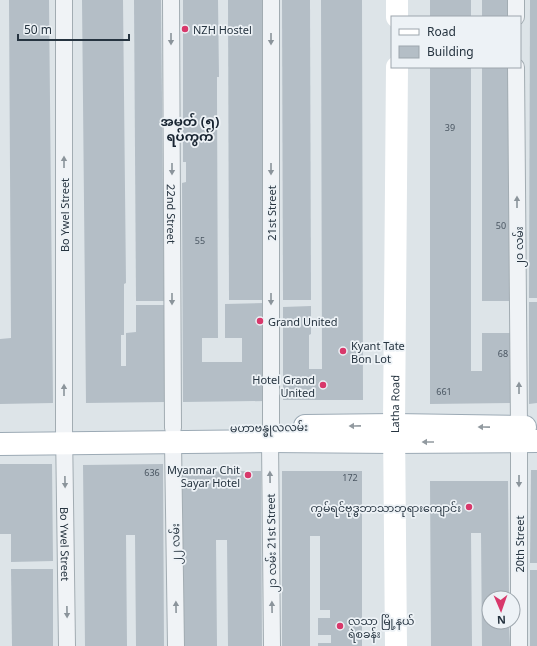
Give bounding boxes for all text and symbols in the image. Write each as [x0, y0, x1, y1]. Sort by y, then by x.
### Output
scale bar [18, 16, 129, 42]
legend [391, 16, 521, 68]
text: 50 m [24, 21, 52, 38]
place label: NZH Hostel [193, 22, 252, 37]
text: Road [427, 23, 456, 40]
marker: NZH Hostel [180, 24, 190, 34]
one-way arrow [168, 33, 174, 46]
one-way arrow [268, 33, 274, 46]
text: Building [427, 43, 474, 60]
district label: အမှတ် (၅) ရပ်ကွက် [161, 112, 219, 147]
house number: 39 [445, 121, 455, 134]
one-way arrow [61, 155, 67, 168]
one-way arrow [169, 163, 175, 176]
one-way arrow [268, 163, 274, 176]
street label: Bo Ywel Street [57, 178, 72, 252]
street label: 22nd Street [164, 184, 180, 244]
street label: 21st Street [264, 185, 279, 241]
one-way arrow [514, 195, 520, 208]
house number: 50 [496, 219, 506, 232]
street label: ၂၀ လမ်း [511, 226, 528, 268]
house number: 55 [195, 234, 205, 247]
one-way arrow [169, 293, 175, 306]
one-way arrow [268, 293, 274, 306]
place label: Grand United [268, 314, 338, 329]
marker: Grand United [255, 316, 265, 326]
place label: Kyant Tate Bon Lot [351, 338, 405, 366]
marker: Kyant Tate Bon Lot [338, 346, 348, 356]
house number: 68 [498, 347, 508, 360]
place label: Hotel Grand United [252, 372, 315, 400]
street label: Latha Road [386, 375, 402, 433]
marker: Hotel Grand United [318, 380, 328, 390]
one-way arrow [516, 381, 522, 394]
one-way arrow [61, 383, 67, 396]
house number: 661 [436, 385, 452, 398]
street label: မဟာဗန္ဓုလလမ်း [230, 419, 308, 437]
one-way arrow [348, 423, 361, 429]
one-way arrow [478, 423, 490, 430]
one-way arrow [421, 439, 434, 445]
place label: Myanmar Chit Sayar Hotel [167, 462, 240, 490]
house number: 636 [144, 466, 160, 479]
marker: Myanmar Chit Sayar Hotel [243, 470, 253, 480]
one-way arrow [267, 471, 274, 483]
house number: 172 [342, 471, 358, 484]
one-way arrow [516, 475, 522, 488]
one-way arrow [62, 476, 68, 489]
street label: ၂၁ လမ်း 21st Street [263, 493, 281, 593]
place label: ကွမ်ရင်ဗုဒ္ဓဘာသာဘုရားကျောင်း [311, 500, 461, 517]
marker: ကွမ်ရင်ဗုဒ္ဓဘာသာဘုရားကျောင်း [464, 502, 474, 512]
street label: Bo Ywel Street [58, 507, 74, 581]
street label: 20th Street [512, 516, 527, 572]
street label: ၂၂ လမ်း [167, 523, 185, 565]
north arrow [481, 590, 521, 630]
one-way arrow [269, 600, 275, 613]
one-way arrow [172, 601, 179, 613]
one-way arrow [64, 606, 70, 619]
place label: လသာ မြို့နယ် ရဲစခန်း [348, 613, 414, 643]
text: N [497, 613, 506, 628]
marker: လသာ မြို့နယ် ရဲစခန်း [335, 621, 345, 631]

